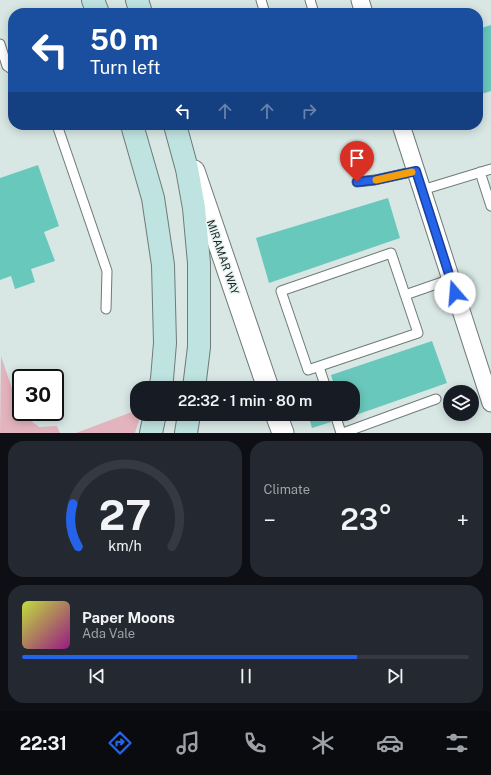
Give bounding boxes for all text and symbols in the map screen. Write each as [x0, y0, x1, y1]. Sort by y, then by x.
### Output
text: 50 m [90, 23, 158, 56]
icon: left [24, 24, 76, 76]
text: Turn left [90, 57, 160, 78]
icon: left [172, 100, 194, 122]
icon: ahead [214, 100, 236, 122]
icon: ahead [256, 100, 278, 122]
icon: right [298, 100, 320, 122]
pin [340, 141, 374, 182]
icon: arrive [346, 147, 368, 169]
street label: MIRAMAR WAY [205, 218, 242, 296]
position arrow [434, 272, 476, 314]
speed limit sign: 30 [12, 369, 64, 421]
map controls [443, 385, 479, 421]
button: layers [443, 385, 479, 421]
text: 22:32 · 1 min · 80 m [178, 392, 312, 409]
text: Climate [264, 482, 310, 497]
text: 27 [99, 490, 151, 539]
text: 23° [340, 501, 392, 537]
text: − [264, 507, 276, 533]
text: + [457, 507, 469, 533]
text: km/h [108, 537, 142, 554]
text: Paper Moons [82, 609, 175, 626]
text: Ada Vale [82, 626, 135, 641]
icon: previous [86, 665, 108, 687]
icon: pause [235, 665, 257, 687]
icon: next [384, 665, 406, 687]
icon: directions [106, 729, 134, 757]
icon: music [174, 729, 202, 757]
icon: phone [241, 729, 269, 757]
icon: climate [309, 729, 337, 757]
icon: car [376, 729, 404, 757]
icon: filters [443, 729, 471, 757]
text: 22:31 [20, 733, 67, 754]

